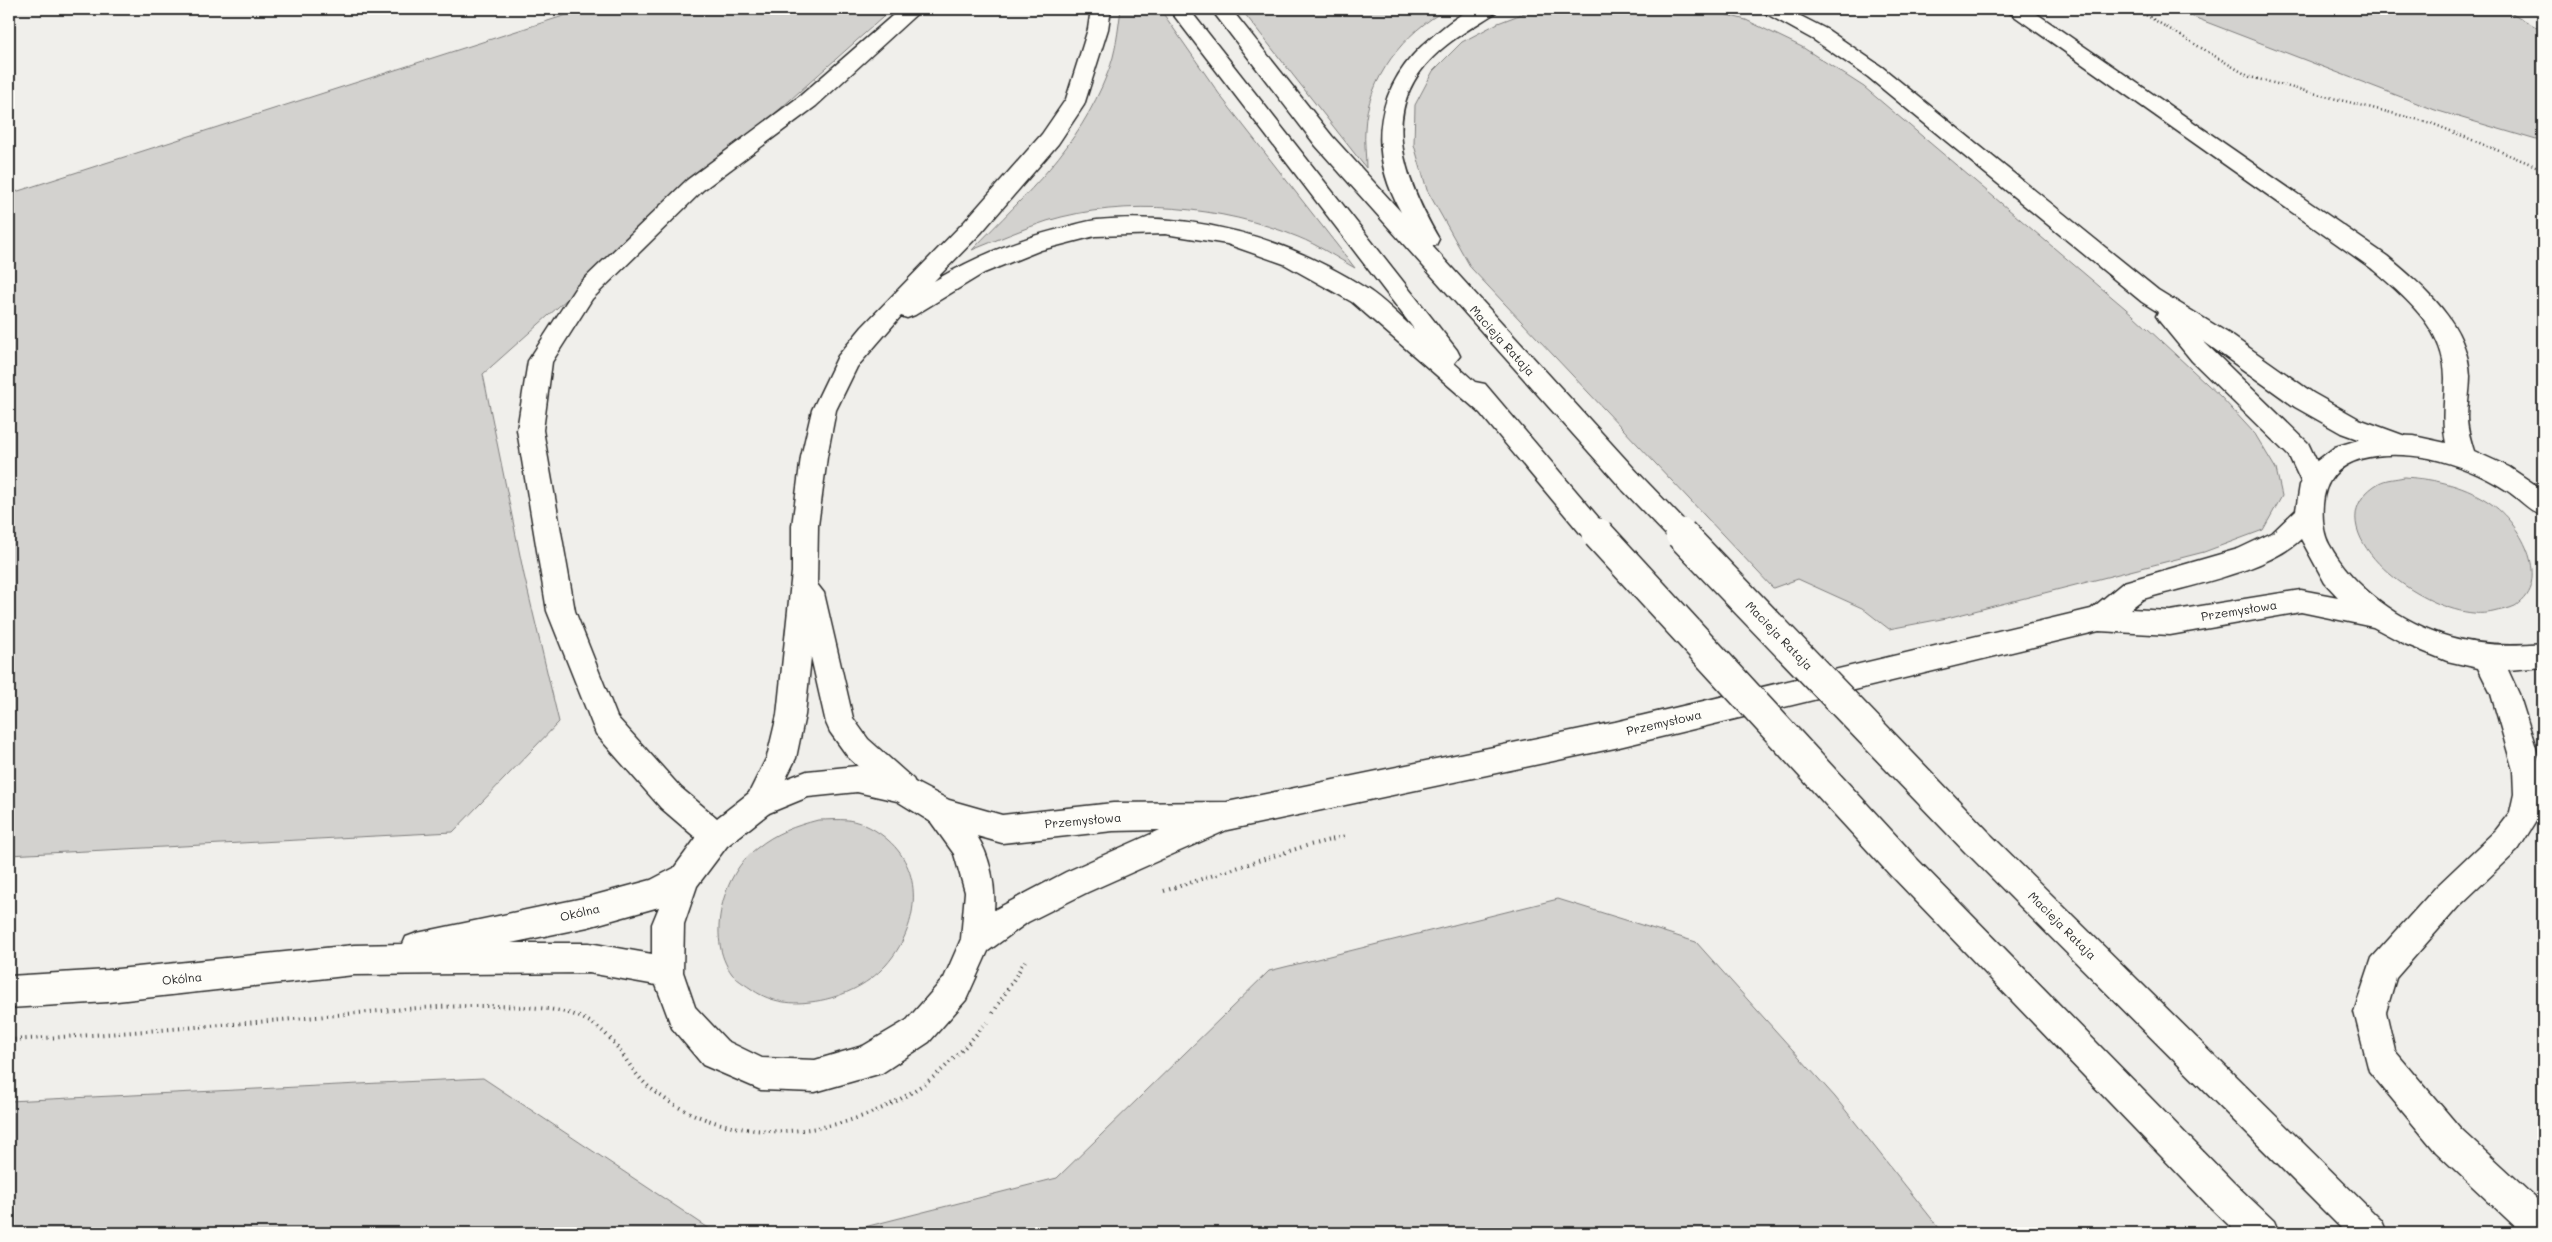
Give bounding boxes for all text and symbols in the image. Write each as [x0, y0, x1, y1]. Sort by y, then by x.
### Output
street label: Macieja Rataja [1467, 302, 1539, 379]
street label: Przemysłowa [2200, 596, 2278, 624]
street label: Macieja Rataja [1743, 597, 1817, 673]
street label: Przemysłowa [1625, 706, 1703, 738]
street label: Przemysłowa [1044, 809, 1122, 831]
street label: Macieja Rataja [2025, 888, 2100, 963]
street label: Okólna [558, 900, 601, 924]
street label: Okólna [161, 968, 203, 988]

